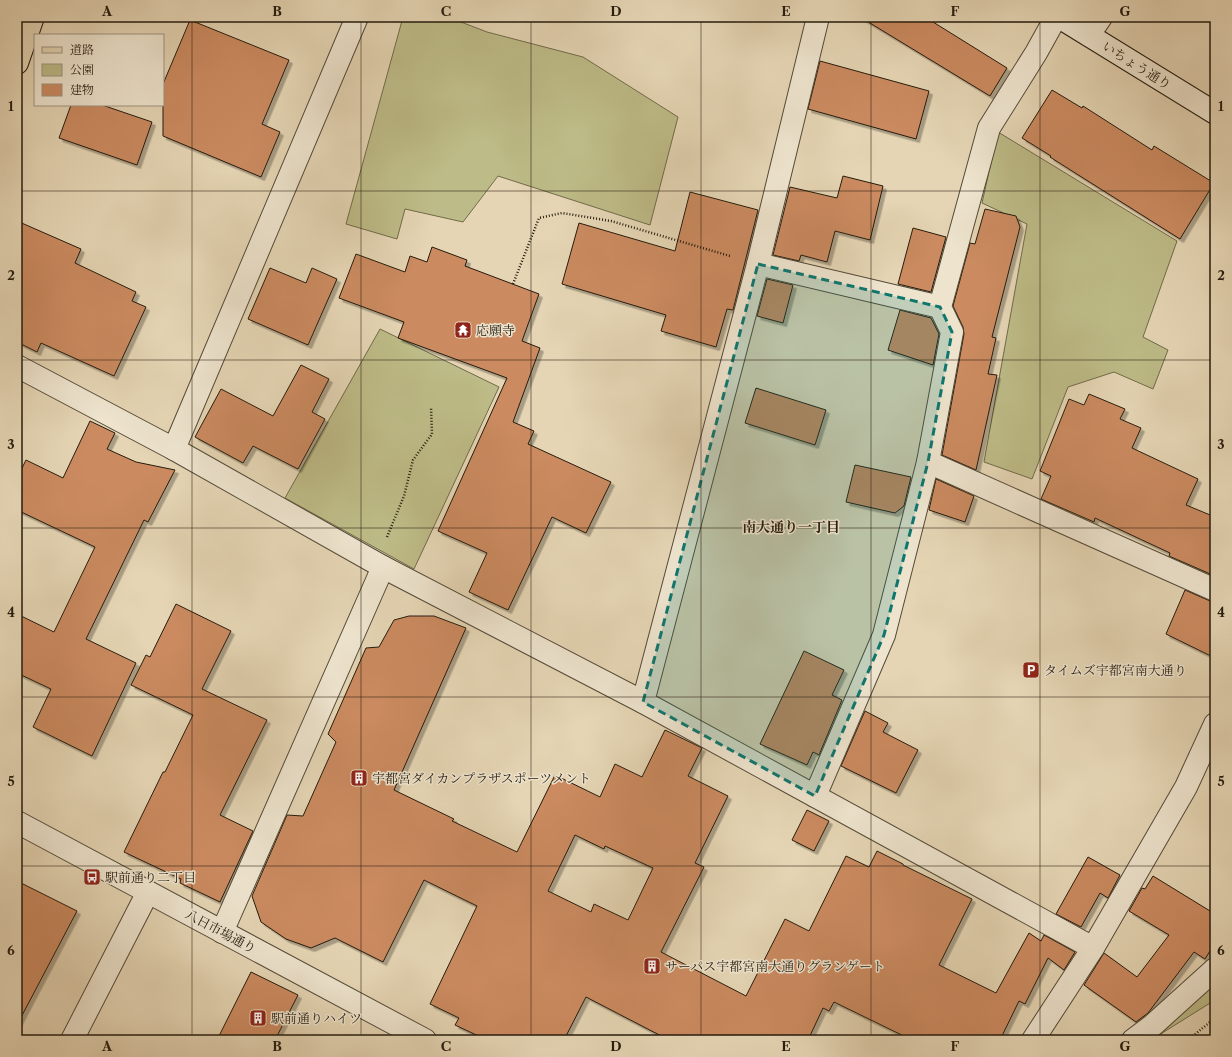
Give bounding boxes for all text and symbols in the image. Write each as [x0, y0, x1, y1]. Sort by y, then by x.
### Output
text: A [101, 3, 113, 19]
text: B [272, 3, 282, 19]
text: C [441, 3, 451, 19]
text: D [610, 3, 622, 19]
text: E [781, 3, 791, 19]
text: F [951, 3, 960, 19]
text: G [1119, 3, 1131, 19]
legend [34, 34, 164, 106]
street label: いちょう通り [1100, 38, 1174, 92]
text: 道路 [70, 42, 94, 57]
text: 公園 [70, 62, 94, 77]
text: 建物 [70, 82, 94, 97]
text: 1 [8, 98, 14, 114]
text: 1 [1218, 98, 1224, 114]
text: 2 [7, 267, 15, 283]
text: 2 [1217, 267, 1225, 283]
temple icon: 応願寺 [453, 320, 473, 340]
place label: 応願寺 [476, 322, 515, 338]
text: 3 [7, 436, 15, 452]
text: 3 [1217, 436, 1225, 452]
district label: 南大通り一丁目 [742, 518, 840, 536]
text: 4 [7, 604, 15, 620]
text: 4 [1217, 604, 1225, 620]
parking icon: タイムズ宇都宮南大通り [1021, 660, 1041, 680]
place label: タイムズ宇都宮南大通り [1044, 662, 1187, 678]
building icon: 宇都宮ダイカンプラザスポーツメント [349, 768, 369, 788]
place label: 宇都宮ダイカンプラザスポーツメント [372, 770, 591, 786]
text: 5 [7, 773, 15, 789]
text: 5 [1217, 773, 1225, 789]
bus stop icon: 駅前通り二丁目 [82, 867, 102, 887]
place label: 駅前通り二丁目 [105, 869, 196, 885]
street label: 八日市場通り [183, 906, 259, 956]
text: 6 [7, 942, 15, 958]
text: 6 [1217, 942, 1225, 958]
building icon: サーパス宇都宮南大通りグランゲート [642, 956, 662, 976]
place label: サーパス宇都宮南大通りグランゲート [665, 958, 885, 974]
building icon: 駅前通りハイツ [248, 1008, 268, 1028]
place label: 駅前通りハイツ [271, 1010, 362, 1026]
text: A [101, 1038, 113, 1054]
text: B [272, 1038, 282, 1054]
text: C [441, 1038, 451, 1054]
text: D [610, 1038, 622, 1054]
text: E [781, 1038, 791, 1054]
text: F [951, 1038, 960, 1054]
text: G [1119, 1038, 1131, 1054]

